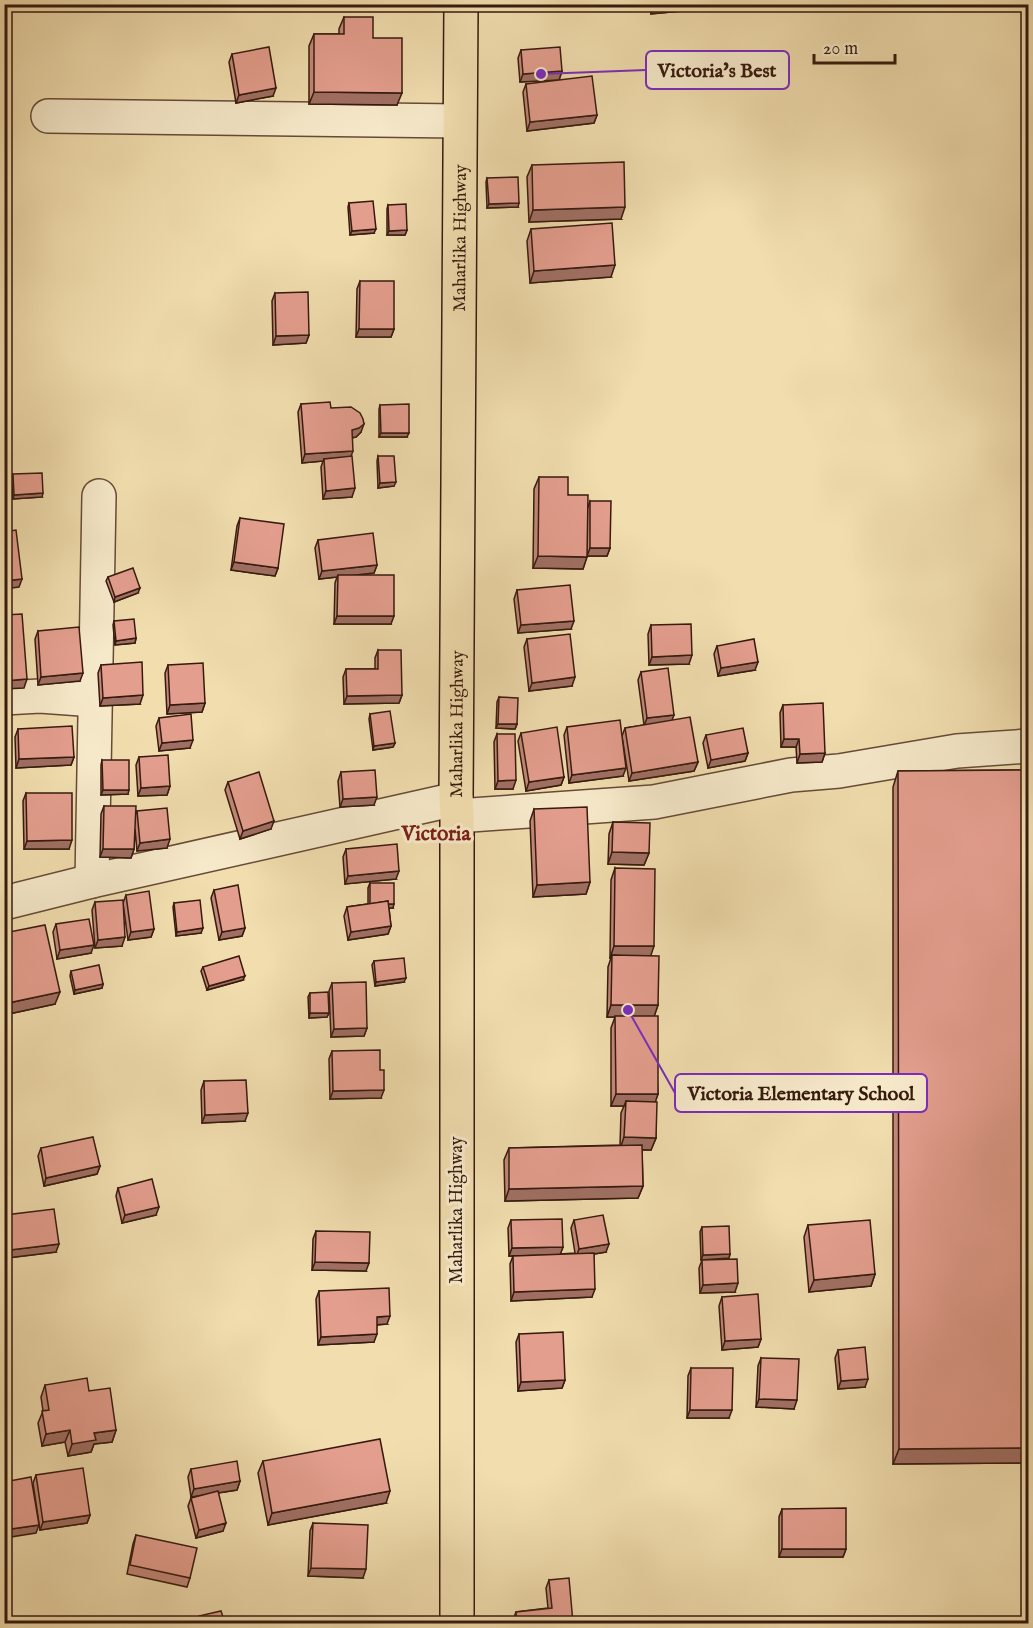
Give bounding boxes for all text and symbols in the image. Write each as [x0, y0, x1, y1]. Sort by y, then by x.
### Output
scale bar [814, 27, 895, 65]
text: 20 m [823, 38, 858, 61]
callout: Victoria's Best [646, 51, 789, 89]
text: Victoria's Best [657, 59, 777, 84]
street label: Maharlika Highway [449, 164, 473, 312]
street label: Maharlika Highway [446, 650, 470, 798]
district label: Victoria [400, 821, 471, 848]
callout: Victoria Elementary School [675, 1074, 927, 1112]
text: Victoria Elementary School [686, 1082, 915, 1107]
street label: Maharlika Highway [446, 1136, 469, 1284]

